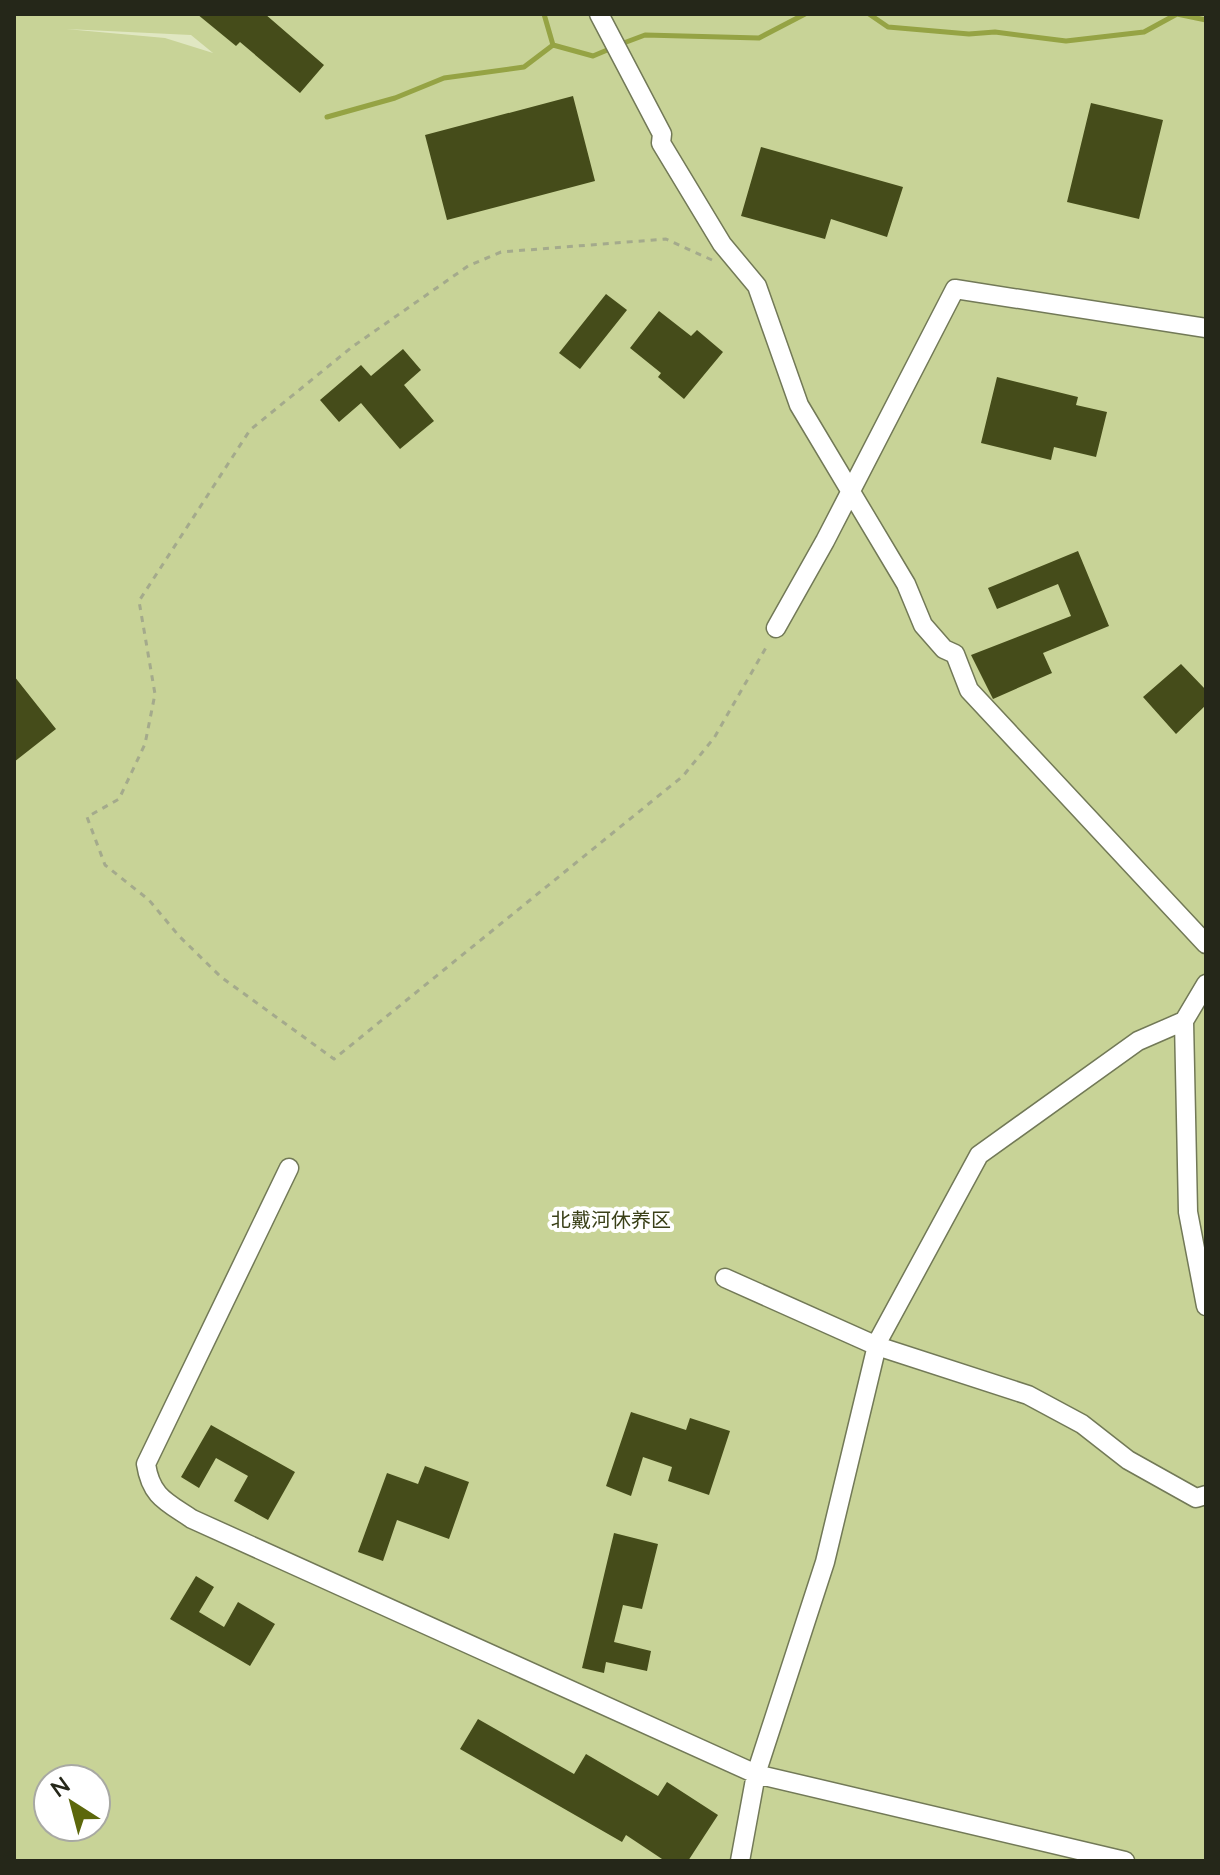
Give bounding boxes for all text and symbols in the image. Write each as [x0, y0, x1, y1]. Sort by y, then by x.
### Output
park label: 北戴河休养区 [551, 1207, 671, 1231]
north arrow [32, 1763, 112, 1843]
text: N [45, 1771, 75, 1802]

